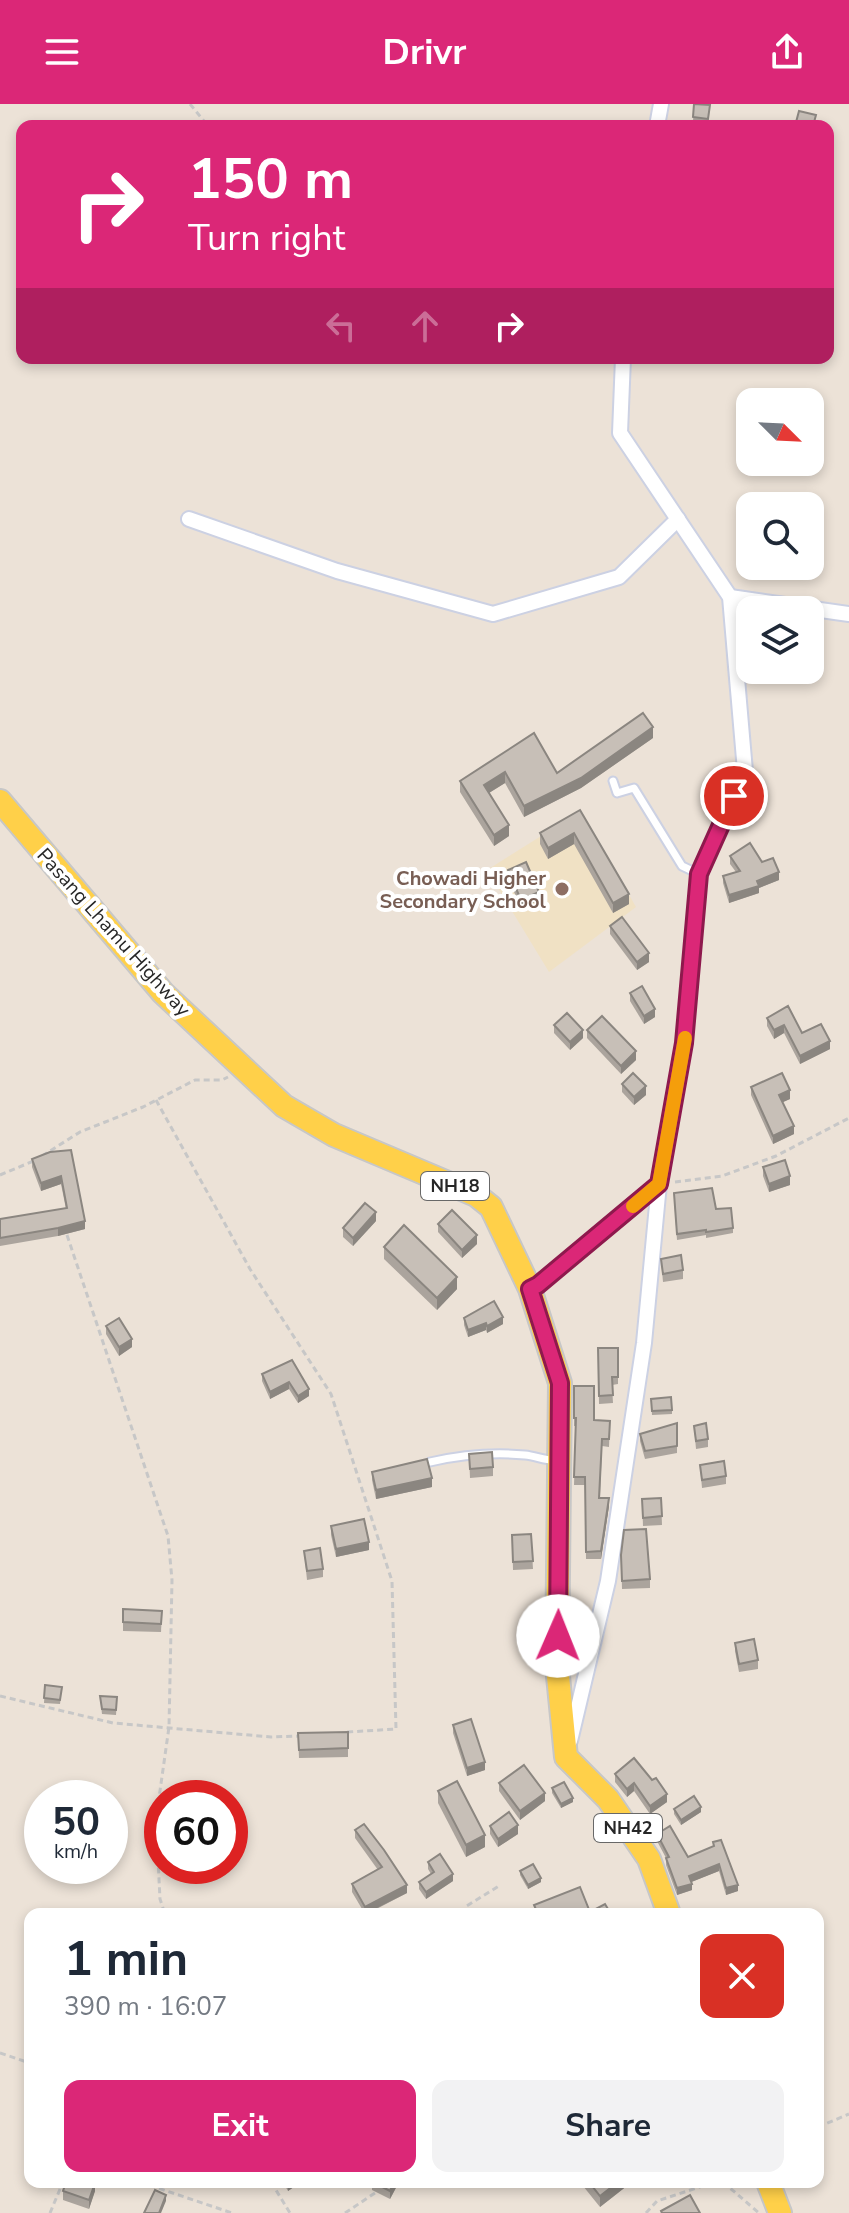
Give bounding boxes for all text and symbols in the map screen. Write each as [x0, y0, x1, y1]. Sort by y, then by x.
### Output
text: Drivr [383, 28, 466, 77]
icon: menu [40, 30, 84, 74]
icon: share [765, 30, 809, 74]
text: 150 m [188, 141, 353, 218]
icon: right [56, 152, 160, 256]
text: Turn right [188, 214, 345, 263]
icon: left [319, 304, 363, 348]
icon: ahead [403, 304, 447, 348]
icon: right [487, 304, 531, 348]
north arrow [736, 388, 824, 476]
map controls [736, 388, 824, 684]
button: search [736, 492, 824, 580]
button: layers [736, 596, 824, 684]
pin [700, 762, 768, 830]
icon: arrive [712, 774, 756, 818]
street label: Pasang Lhamu Highway [31, 842, 197, 1023]
place label: Chowadi Higher Secondary School [380, 865, 547, 915]
marker: Chowadi Higher Secondary School [553, 880, 571, 898]
road number: NH18 [421, 1172, 489, 1200]
position arrow [516, 1594, 600, 1678]
speed limit sign: 60 [144, 1780, 248, 1884]
text: 50 [52, 1795, 100, 1849]
road number: NH42 [594, 1814, 662, 1842]
text: km/h [54, 1838, 98, 1865]
text: 1 min [64, 1926, 188, 1992]
button: close [700, 1934, 784, 2018]
text: 390 m · 16:07 [64, 1989, 227, 2024]
button: Exit [64, 2080, 416, 2172]
button: Share [432, 2080, 784, 2172]

